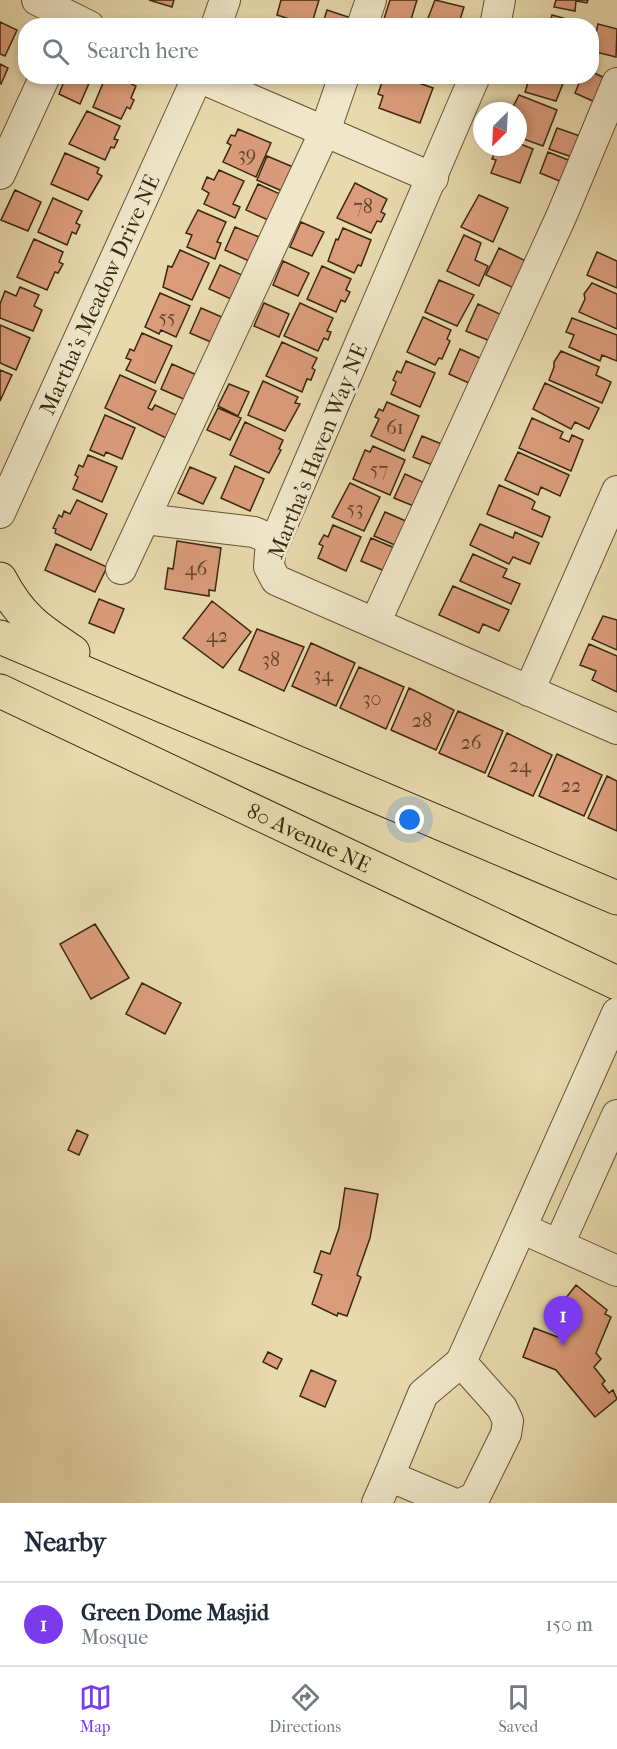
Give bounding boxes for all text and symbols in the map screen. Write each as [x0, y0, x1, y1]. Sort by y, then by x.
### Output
search box [18, 18, 599, 84]
icon: search [39, 35, 72, 68]
text: Search here [87, 38, 199, 64]
north arrow [473, 102, 527, 156]
house number: 39 [238, 143, 256, 166]
street label: Martha's Meadow Drive NE [34, 171, 166, 419]
house number: 78 [353, 195, 373, 218]
house number: 55 [158, 306, 176, 329]
street label: Martha's Haven Way NE [263, 340, 373, 563]
house number: 61 [386, 416, 404, 439]
house number: 57 [370, 458, 388, 481]
house number: 53 [347, 497, 363, 520]
house number: 46 [185, 557, 207, 580]
house number: 42 [206, 624, 228, 647]
house number: 38 [262, 648, 280, 671]
house number: 34 [313, 663, 334, 686]
house number: 30 [362, 687, 382, 710]
house number: 28 [412, 709, 432, 732]
house number: 26 [460, 731, 482, 754]
house number: 24 [509, 754, 532, 777]
house number: 22 [561, 774, 581, 797]
street label: 80 Avenue NE [243, 798, 375, 879]
your location [395, 805, 424, 834]
pin: 1 [544, 1296, 582, 1346]
text: Nearby [24, 1527, 106, 1558]
text: Green Dome Masjid [81, 1600, 269, 1626]
text: 1 [40, 1613, 47, 1636]
text: 150 m [545, 1613, 593, 1636]
text: Mosque [81, 1626, 148, 1649]
tab: Map [79, 1681, 112, 1736]
tab: Directions [269, 1681, 341, 1736]
tab: Saved [499, 1681, 538, 1736]

